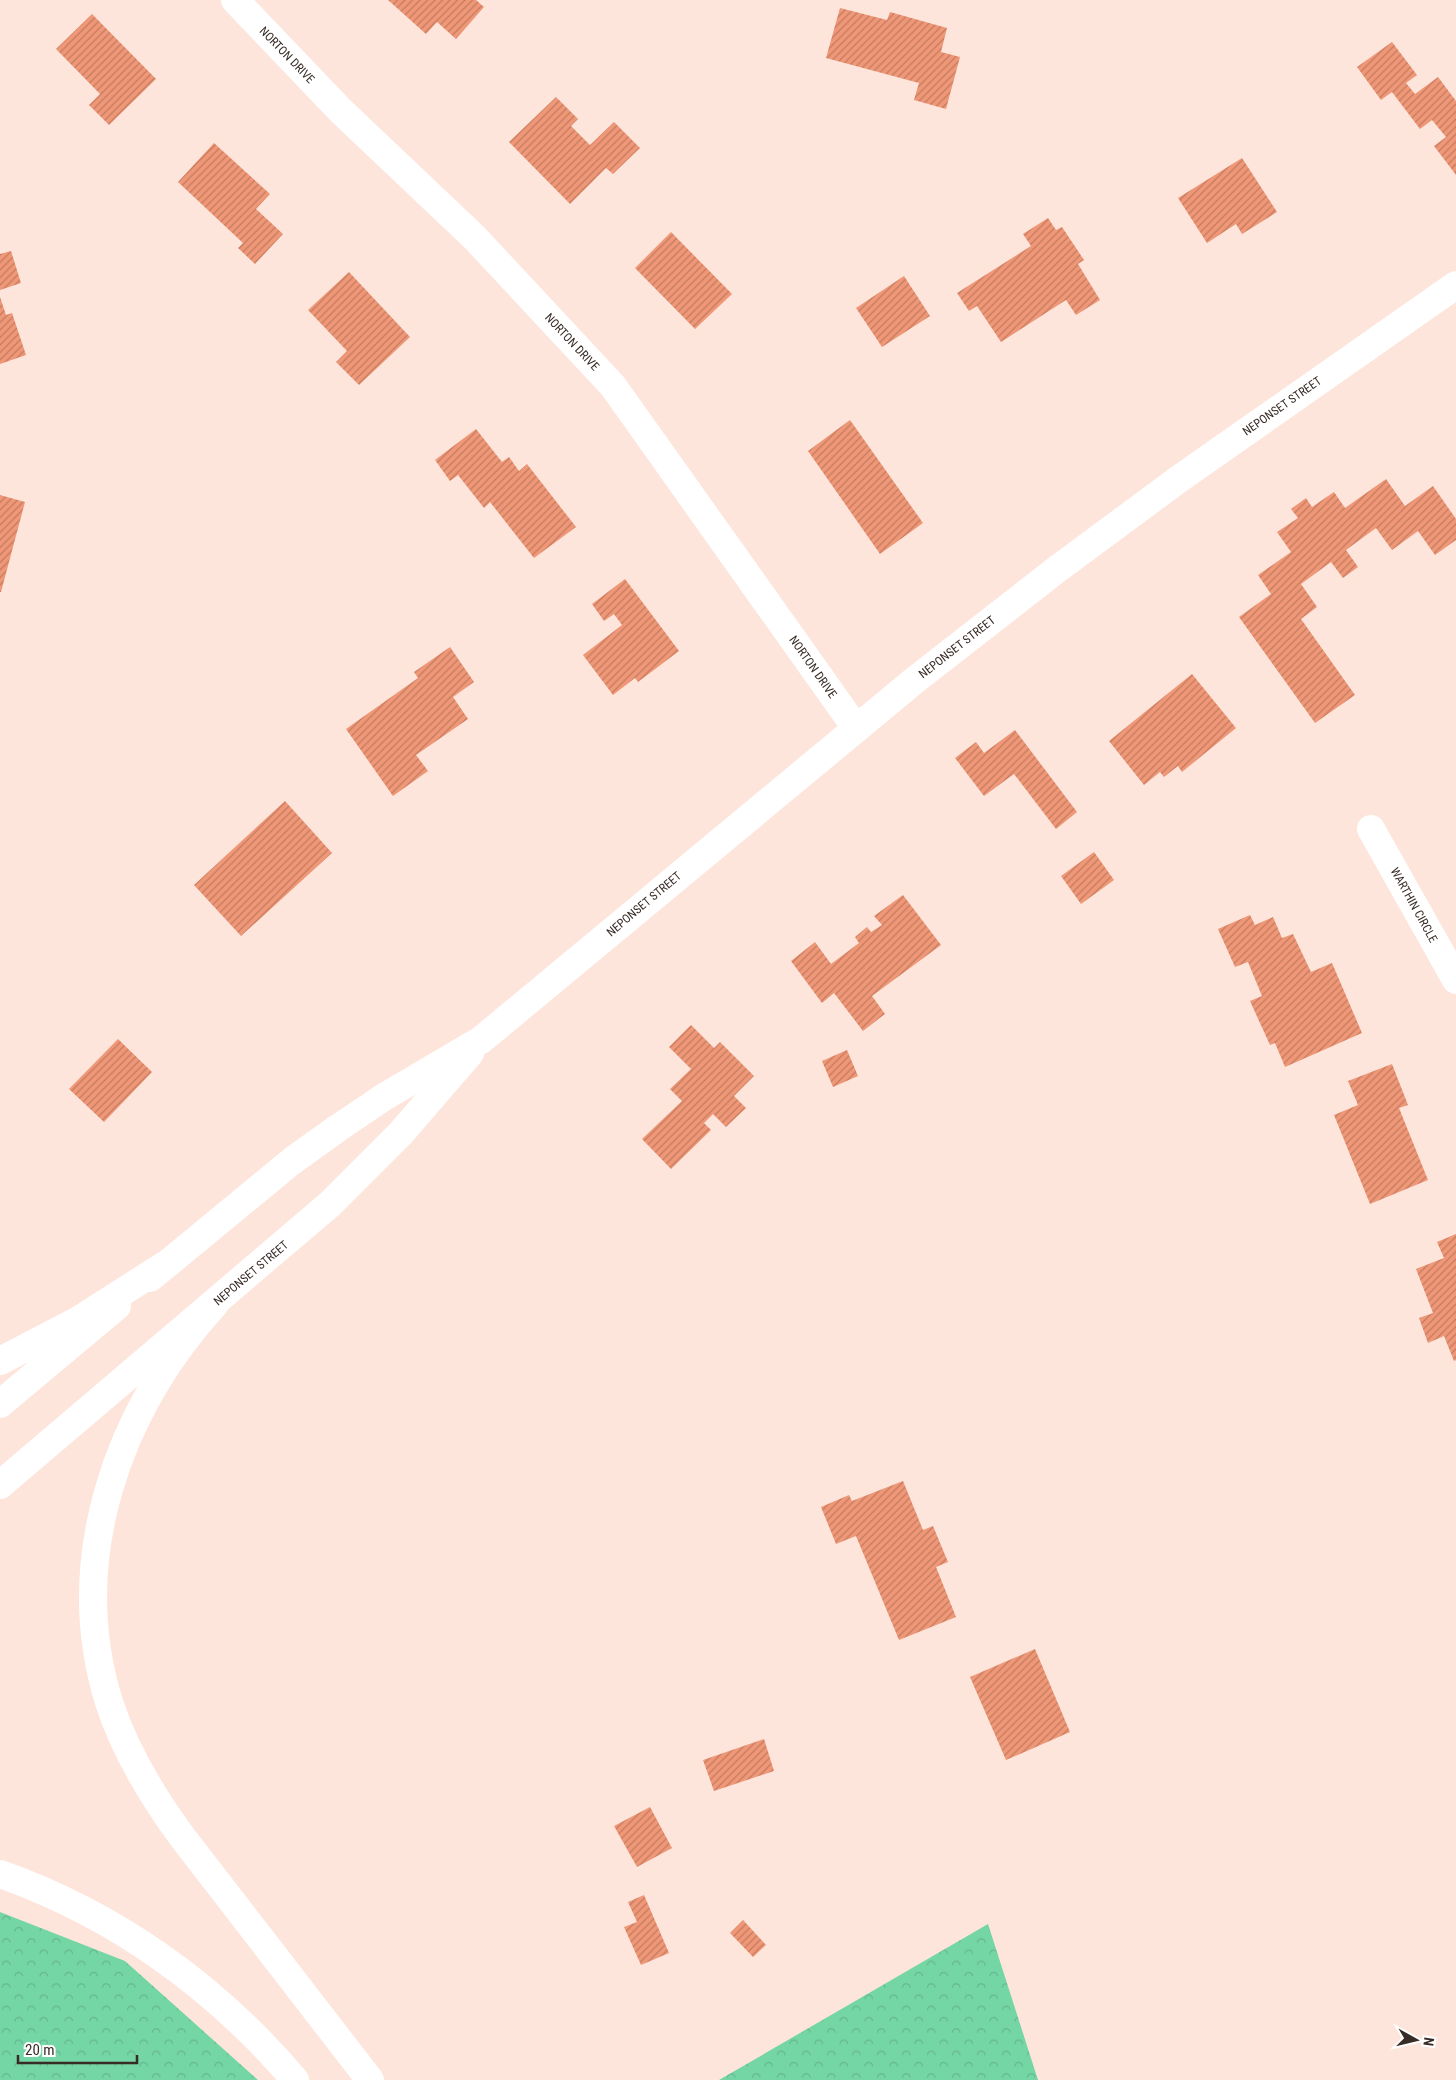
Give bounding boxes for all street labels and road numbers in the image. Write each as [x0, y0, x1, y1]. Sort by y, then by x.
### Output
street label: NORTON DRIVE [257, 24, 317, 86]
street label: NORTON DRIVE [542, 311, 602, 373]
street label: NEPONSET STREET [1240, 374, 1324, 438]
street label: NEPONSET STREET [916, 613, 998, 681]
street label: NORTON DRIVE [786, 633, 840, 701]
street label: WARTHIN CIRCLE [1388, 865, 1440, 945]
street label: NEPONSET STREET [604, 869, 684, 939]
street label: NEPONSET STREET [211, 1238, 291, 1308]

